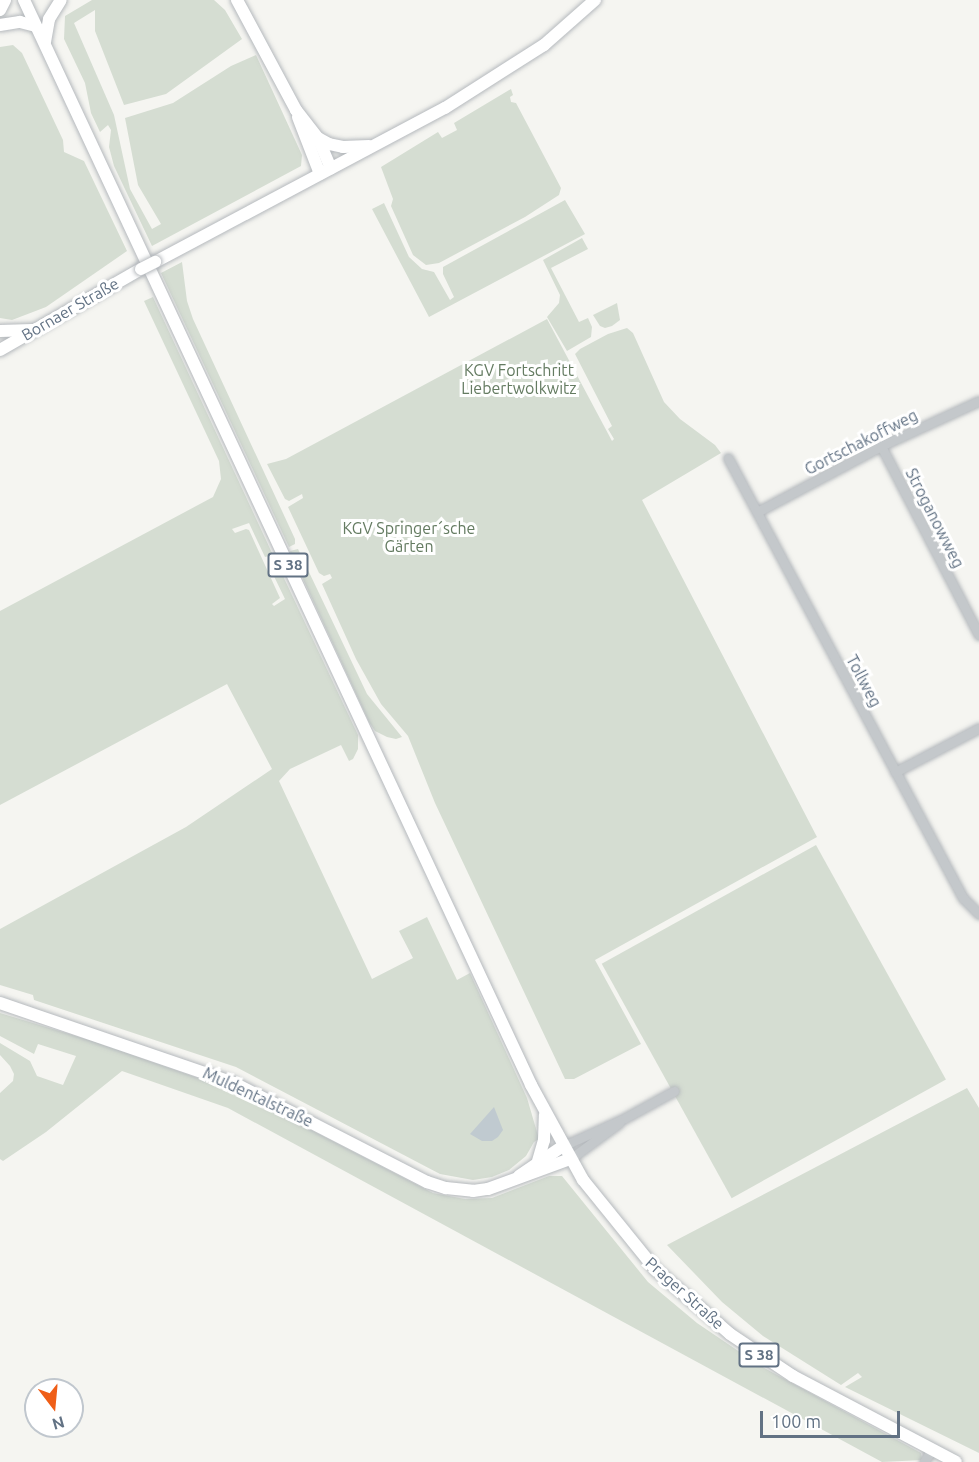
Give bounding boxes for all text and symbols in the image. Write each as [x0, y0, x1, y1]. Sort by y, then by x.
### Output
street label: Bornaer Straße [18, 273, 122, 345]
park label: KGV Fortschritt Liebertwolkwitz [461, 360, 577, 398]
street label: Gortschakoffweg [801, 405, 921, 479]
street label: Stroganowweg [902, 465, 968, 571]
park label: KGV Springer´sche Gärten [343, 518, 475, 556]
road number: S 38 [267, 553, 309, 577]
street label: Tollweg [842, 652, 886, 710]
street label: Muldentalstraße [200, 1063, 316, 1131]
street label: Prager Straße [642, 1253, 728, 1333]
road number: S 38 [738, 1343, 780, 1367]
north arrow [24, 1378, 84, 1438]
scale bar [763, 1399, 902, 1437]
text: 100 m [771, 1411, 821, 1431]
text: N [50, 1413, 67, 1434]

